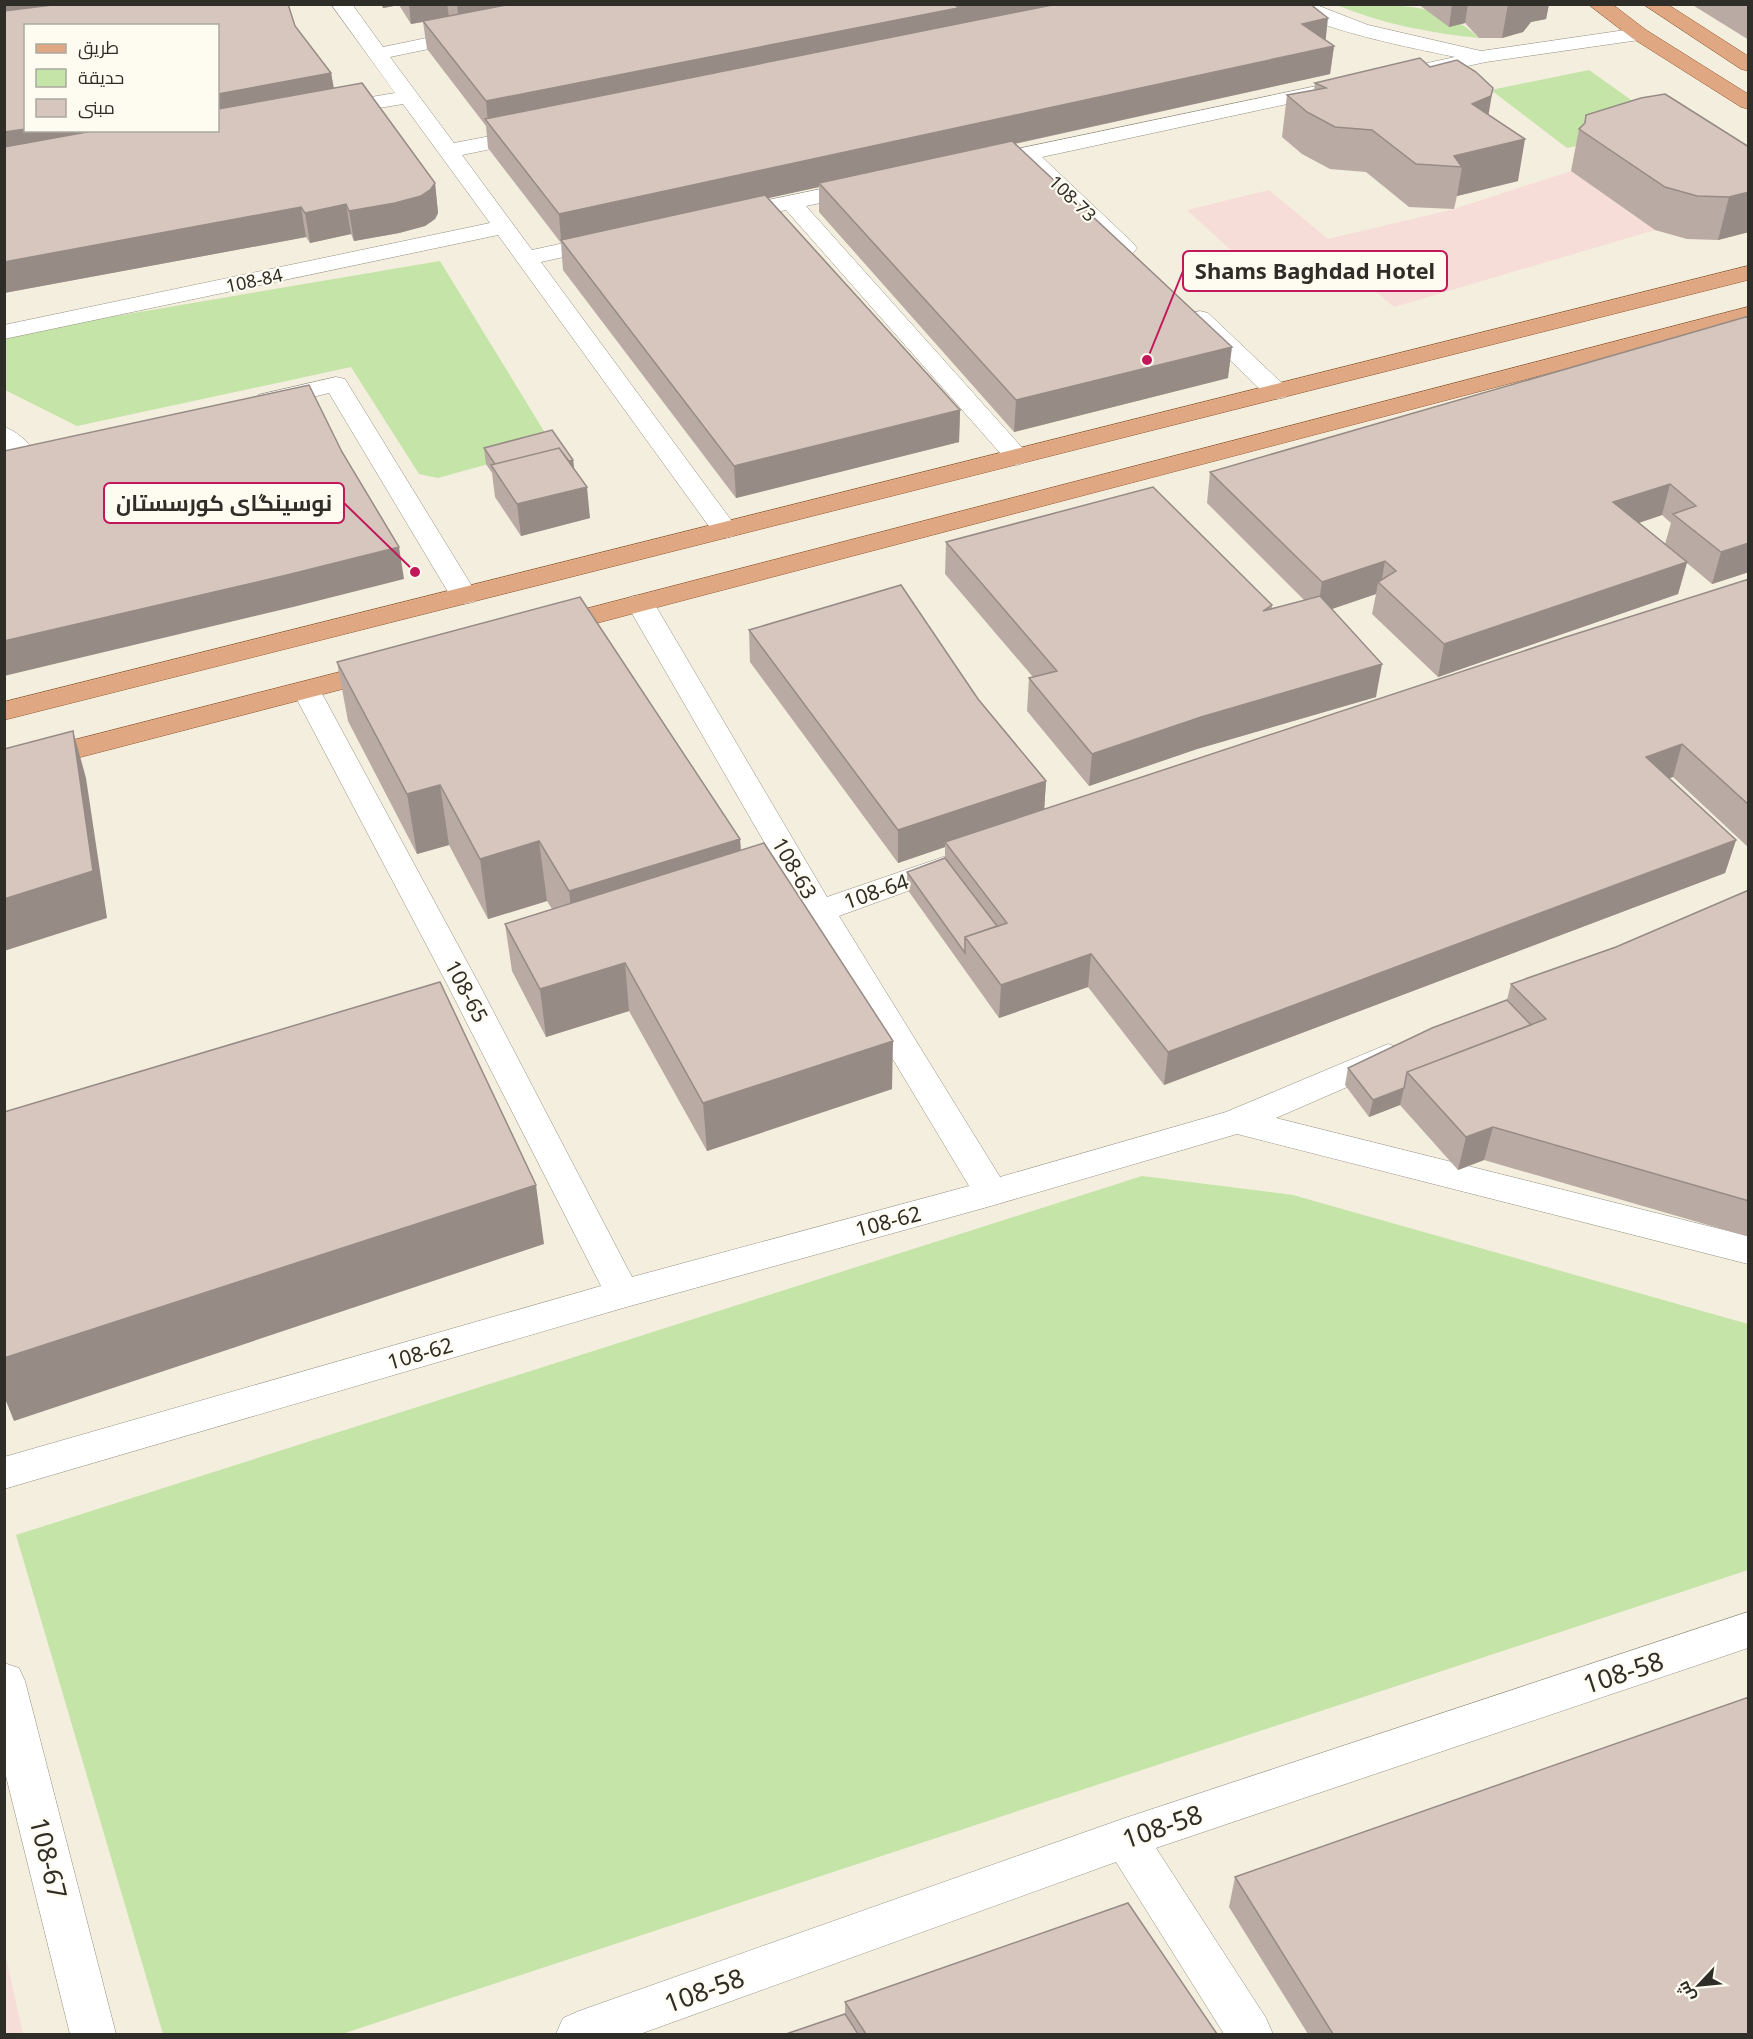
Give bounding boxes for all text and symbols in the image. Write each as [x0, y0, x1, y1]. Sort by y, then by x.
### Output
legend [24, 24, 219, 132]
text: طريق [78, 35, 119, 60]
text: حديقة [78, 65, 124, 89]
text: مبنى [78, 95, 115, 119]
street label: 108-73 [1044, 169, 1102, 227]
callout: Shams Baghdad Hotel [1183, 251, 1447, 291]
text: Shams Baghdad Hotel [1195, 255, 1435, 285]
street label: 108-84 [223, 262, 285, 298]
callout: نوسینگای کورسستان [104, 483, 344, 523]
text: نوسینگای کورسستان [116, 487, 332, 517]
street label: 108-63 [766, 832, 824, 904]
street label: 108-64 [840, 867, 912, 915]
street label: 108-65 [439, 955, 495, 1027]
street label: 108-62 [852, 1199, 924, 1243]
street label: 108-62 [384, 1330, 456, 1376]
street label: 108-58 [1578, 1642, 1668, 1702]
street label: 108-58 [1117, 1796, 1207, 1856]
street label: 108-67 [22, 1814, 76, 1902]
north arrow [1669, 1955, 1729, 2015]
street label: 108-58 [659, 1959, 749, 2021]
text: ش [1671, 1978, 1700, 2006]

